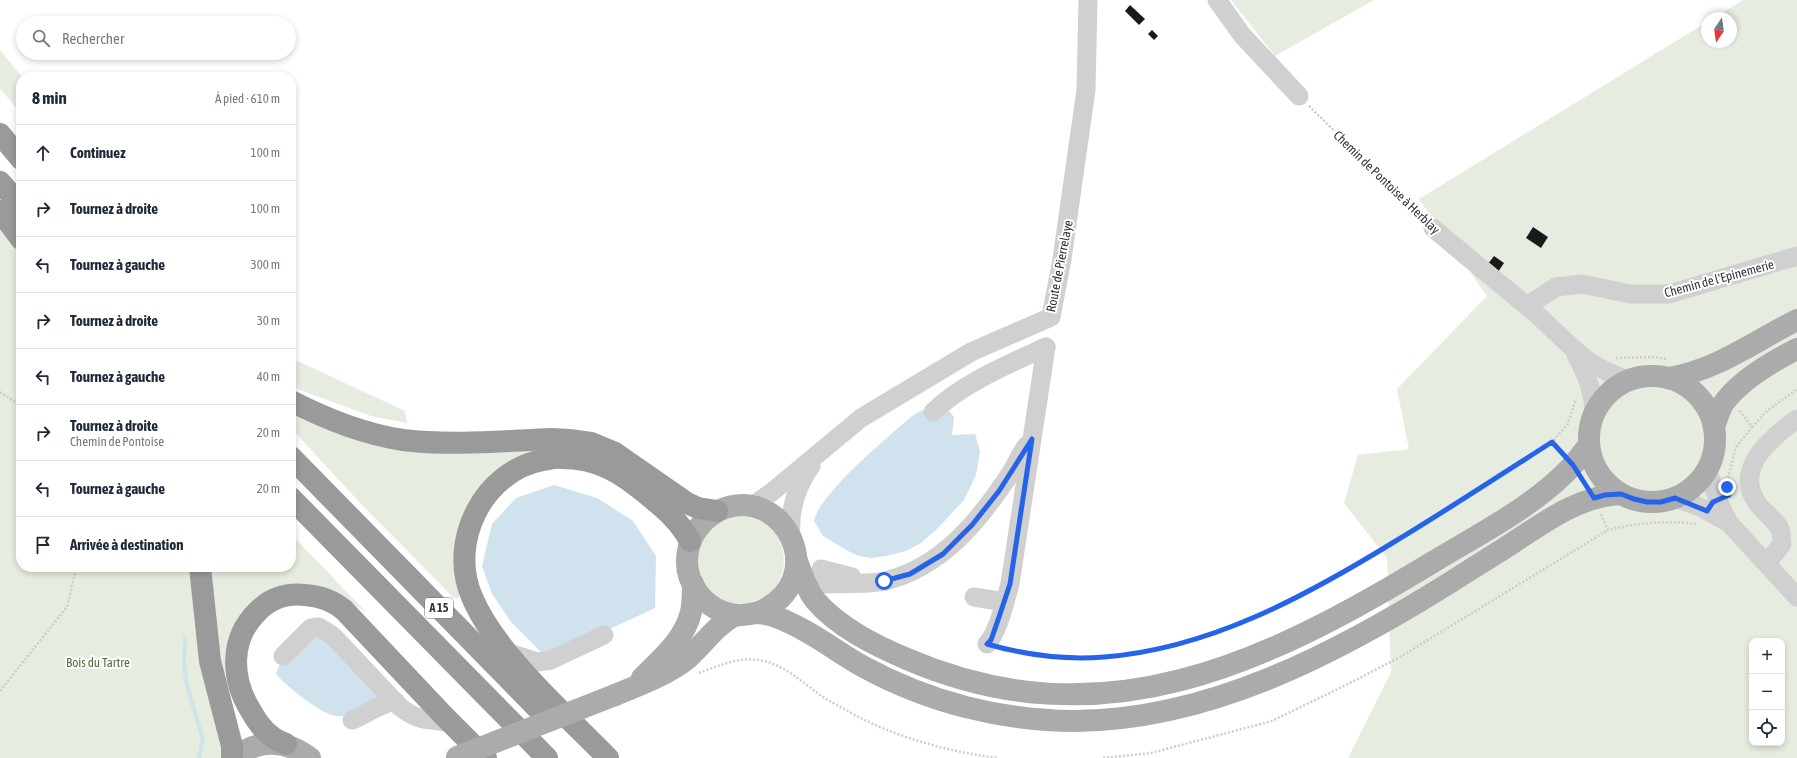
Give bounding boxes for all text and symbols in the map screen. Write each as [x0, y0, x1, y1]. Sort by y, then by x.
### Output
north arrow [1701, 12, 1737, 48]
search box [16, 16, 296, 60]
icon: search [30, 27, 52, 49]
text: Rechercher [62, 30, 124, 47]
text: 8 min [32, 88, 67, 108]
text: À pied · 610 m [215, 91, 280, 106]
street label: Chemin de Pontoise à Herblay [1330, 128, 1443, 238]
icon: ahead [32, 142, 54, 164]
text: Continuez [70, 144, 126, 161]
text: 100 m [251, 145, 280, 160]
icon: right [32, 198, 54, 220]
text: Tournez à droite [70, 200, 158, 217]
text: 100 m [251, 201, 280, 216]
street label: Route de Pierrelaye [1043, 219, 1076, 313]
icon: left [32, 254, 54, 276]
text: Tournez à gauche [70, 256, 165, 273]
text: 300 m [251, 257, 280, 272]
street label: Chemin de l'Epinemerie [1663, 257, 1776, 300]
icon: right [32, 310, 54, 332]
text: Tournez à droite [70, 312, 158, 329]
text: 30 m [257, 313, 280, 328]
icon: left [32, 366, 54, 388]
text: Tournez à gauche [70, 368, 165, 385]
text: 40 m [257, 369, 280, 384]
text: Tournez à droite [70, 417, 158, 434]
icon: right [32, 422, 54, 444]
text: 20 m [257, 425, 280, 440]
text: Chemin de Pontoise [70, 434, 164, 449]
icon: left [32, 478, 54, 500]
route end [1718, 478, 1736, 496]
text: Tournez à gauche [70, 480, 165, 497]
text: 20 m [257, 481, 280, 496]
icon: arrive [32, 534, 54, 556]
text: Arrivée à destination [70, 536, 184, 553]
route start [875, 572, 893, 590]
road number: A 15 [425, 598, 453, 618]
map controls [1749, 638, 1785, 746]
button: + [1749, 638, 1785, 674]
park label: Bois du Tartre [66, 655, 130, 670]
button: − [1749, 674, 1785, 710]
button: locate [1749, 710, 1785, 746]

